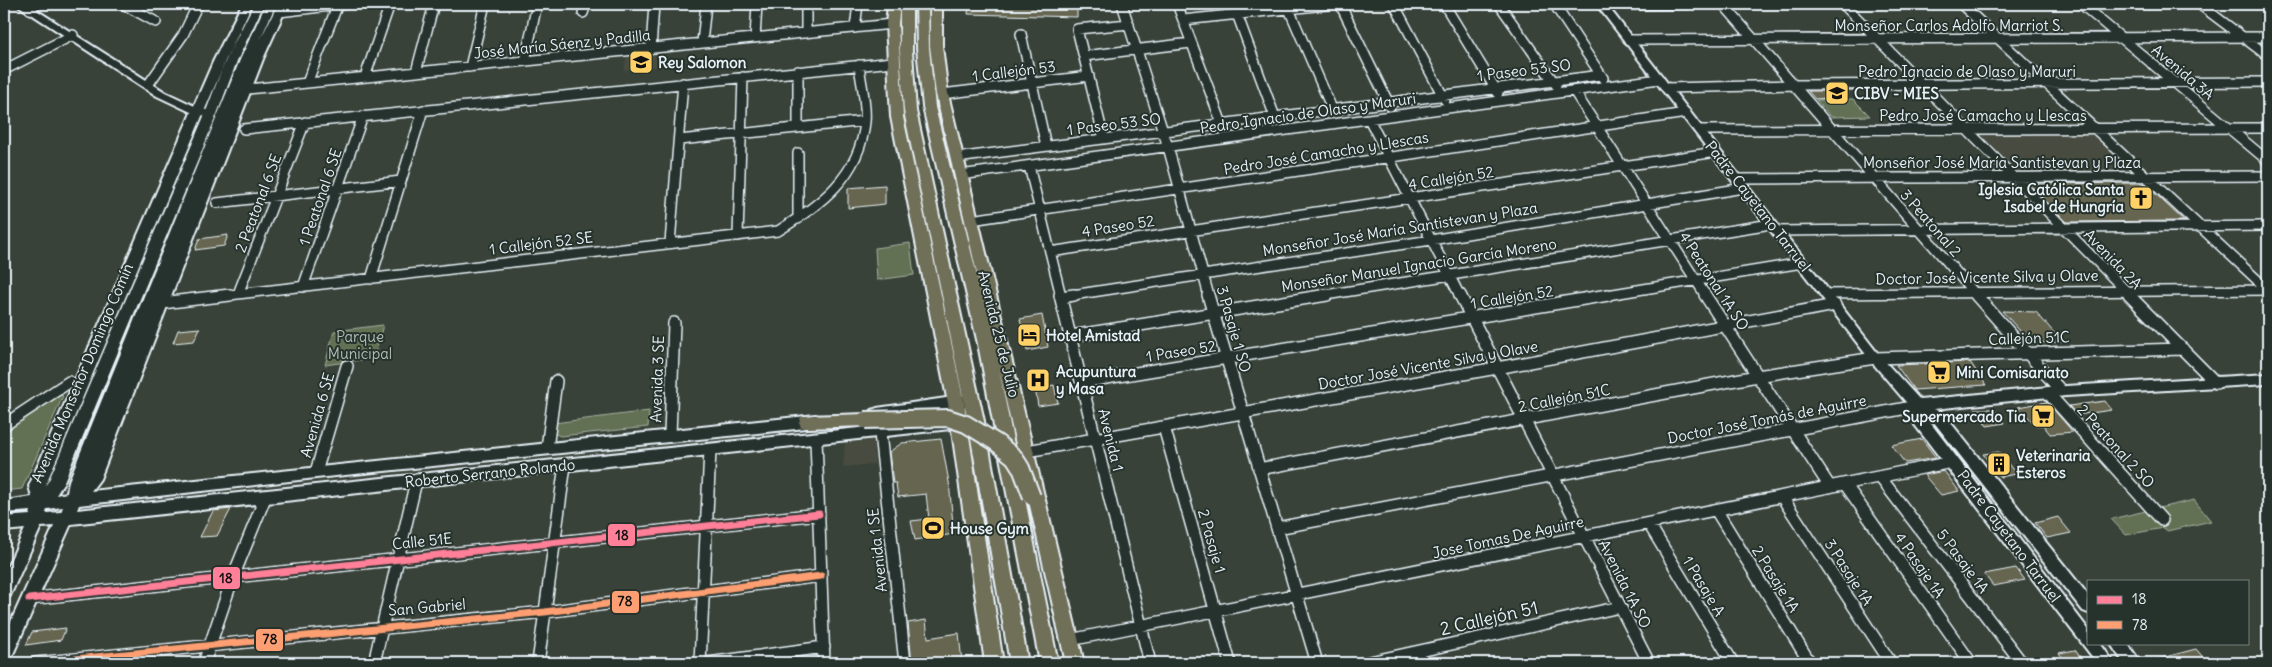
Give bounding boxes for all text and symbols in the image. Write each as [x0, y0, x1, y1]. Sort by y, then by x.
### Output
street label: Monseñor Carlos Adolfo Marriot S. [1834, 16, 2064, 35]
street label: José María Sáenz y Padilla [473, 25, 652, 63]
street label: Avenida 3A [2148, 40, 2219, 104]
school or university icon: Rey Salomon [628, 49, 654, 75]
place label: Rey Salomon [658, 53, 747, 73]
street label: 1 Paseo 53 SO [1476, 55, 1572, 85]
street label: 1 Callejón 53 [971, 56, 1057, 86]
street label: Pedro Ignacio de Olaso y Maruri [1858, 62, 2076, 81]
school or university icon: CIBV - MIES [1824, 80, 1850, 106]
place label: CIBV - MIES [1854, 84, 1939, 103]
street label: Pedro Ignacio de Olaso y Maruri [1199, 88, 1417, 138]
street label: Pedro José Camacho y Llescas [1879, 106, 2087, 125]
street label: 1 Paseo 53 SO [1066, 109, 1162, 139]
street label: Pedro José Camacho y Llescas [1222, 127, 1430, 179]
street label: Padre Cayetano Tarruel [1701, 137, 1815, 275]
street label: 1 Peatonal 6 SE [294, 146, 346, 248]
street label: 2 Peatonal 6 SE [231, 151, 286, 255]
street label: Monseñor José María Santistevan y Plaza [1863, 153, 2141, 172]
street label: 4 Callejón 52 [1407, 162, 1495, 194]
place label: Iglesia Católica Santa Isabel de Hungría [1978, 180, 2124, 217]
street label: 3 Peatonal 2 [1897, 185, 1965, 261]
church icon: Iglesia Católica Santa Isabel de Hungría [2128, 185, 2154, 211]
street label: Monseñor José María Santistevan y Plaza [1261, 198, 1539, 260]
street label: 4 Paseo 52 [1080, 211, 1156, 241]
street label: Avenida 2A [2080, 225, 2146, 293]
street label: 1 Callejón 52 SE [488, 227, 594, 259]
street label: 4 Peatonal 1A SO [1675, 228, 1753, 334]
street label: Monseñor Manuel Ignacio García Moreno [1280, 234, 1558, 296]
street label: Avenida Monseñor Domingo Comín [27, 260, 137, 486]
street label: Doctor José Vicente Silva y Olave [1875, 266, 2099, 288]
street label: Avenida 25 de Julio [974, 269, 1024, 399]
street label: 1 Callejón 52 [1469, 281, 1555, 313]
street label: 3 Pasaje 1 SO [1213, 284, 1255, 374]
hotel icon: Hotel Amistad [1016, 322, 1042, 348]
place label: Hotel Amistad [1046, 326, 1141, 345]
park label: Parque Municipal [328, 327, 392, 363]
street label: Callejón 51C [1988, 327, 2070, 349]
street label: Avenida 3 SE [646, 335, 668, 423]
street label: 1 Paseo 52 [1145, 336, 1217, 366]
street label: Doctor José Vicente Silva y Olave [1317, 336, 1539, 394]
supermarket icon: Mini Comisariato [1926, 359, 1952, 385]
place label: Acupuntura y Masa [1056, 362, 1137, 399]
place label: Mini Comisariato [1956, 363, 2069, 382]
hospital icon: Acupuntura y Masa [1025, 367, 1051, 393]
street label: Avenida 6 SE [296, 370, 338, 460]
street label: 2 Callejón 51C [1516, 380, 1612, 416]
street label: Doctor José Tomás de Aguirre [1666, 390, 1868, 448]
street label: 2 Peatonal 2 SO [2073, 400, 2159, 492]
supermarket icon: Supermercado Tia [2030, 403, 2056, 429]
street label: Avenida 1 [1094, 407, 1128, 473]
place label: Supermercado Tia [1902, 407, 2026, 427]
place label: Veterinaria Esteros [2016, 446, 2091, 482]
building icon: Veterinaria Esteros [1986, 451, 2012, 477]
street label: Roberto Serrano Rolando [404, 455, 576, 491]
street label: Padre Cayetano Tarruel [1953, 466, 2065, 606]
street label: Avenida 1 SE [863, 507, 891, 593]
street label: 2 Pasaje 1 [1194, 507, 1230, 575]
street label: Jose Tomas De Aguirre [1431, 512, 1585, 562]
sports icon: House Gym [920, 515, 946, 541]
place label: House Gym [950, 519, 1029, 539]
line badge: 18 [607, 523, 636, 547]
street label: 5 Pasaje 1A [1933, 525, 1993, 597]
text: 18 [615, 526, 629, 544]
street label: Calle 51E [391, 528, 453, 554]
street label: 4 Pasaje 1A [1891, 529, 1950, 602]
street label: 3 Pasaje 1A [1821, 535, 1878, 609]
street label: Avenida 1A SO [1595, 536, 1655, 632]
street label: 2 Pasaje 1A [1748, 542, 1804, 616]
street label: 1 Pasaje A [1679, 552, 1730, 620]
line badge: 18 [212, 566, 241, 590]
text: 18 [219, 569, 233, 587]
legend [2087, 580, 2250, 644]
text: 18 [2132, 589, 2147, 608]
line badge: 78 [611, 590, 640, 614]
text: 78 [618, 592, 632, 610]
street label: San Gabriel [387, 594, 467, 620]
street label: 2 Callejón 51 [1438, 596, 1540, 640]
text: 78 [2132, 615, 2148, 634]
line badge: 78 [255, 628, 284, 652]
text: 78 [263, 630, 277, 648]

